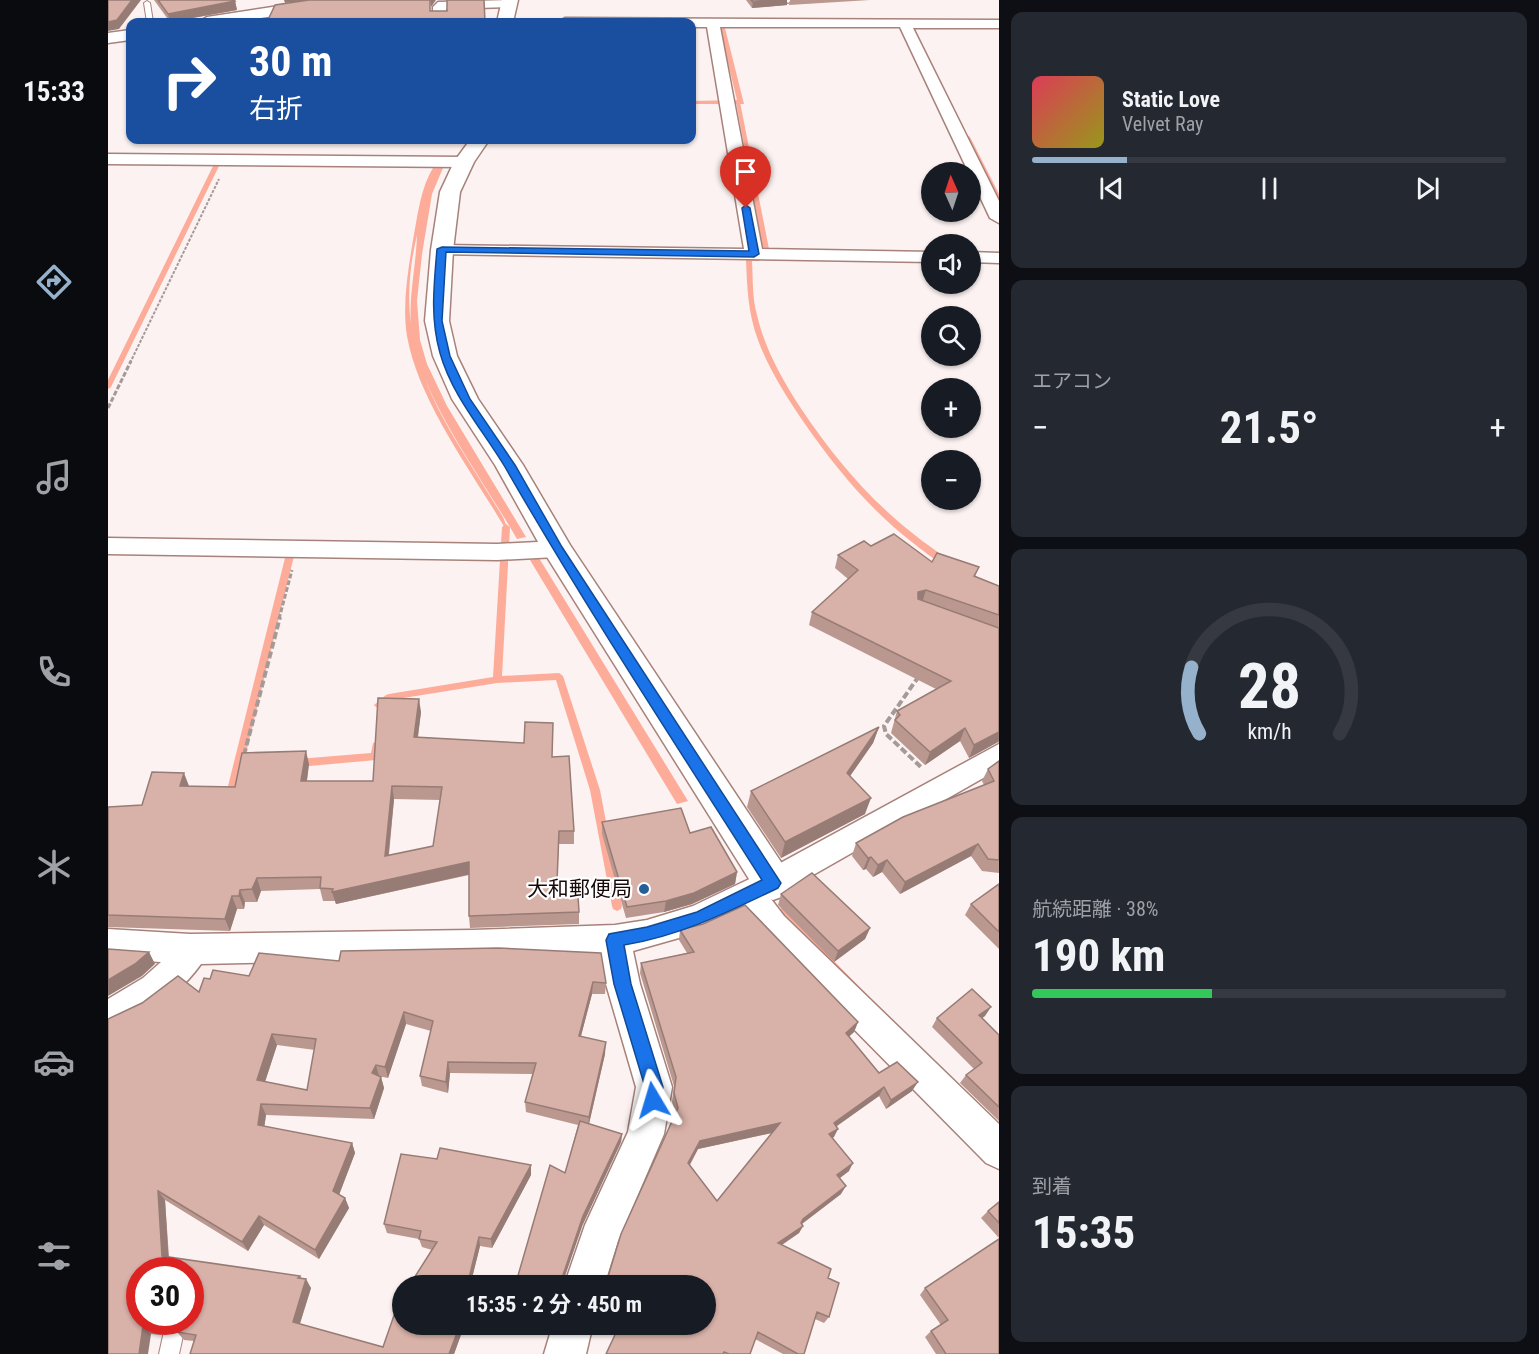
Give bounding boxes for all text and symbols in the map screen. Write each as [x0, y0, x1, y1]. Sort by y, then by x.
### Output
text: 30 m [249, 37, 332, 86]
icon: right [150, 42, 228, 120]
text: 15:33 [23, 76, 85, 108]
text: Static Love [1122, 87, 1220, 112]
text: 右折 [249, 93, 303, 125]
text: Velvet Ray [1122, 112, 1203, 136]
pin [720, 146, 771, 208]
icon: arrive [729, 155, 762, 188]
north arrow [921, 162, 981, 222]
map controls [921, 162, 981, 510]
icon: previous [1095, 172, 1128, 205]
icon: pause [1253, 172, 1286, 205]
icon: next [1411, 172, 1444, 205]
button: sound [921, 234, 981, 294]
icon: directions [33, 261, 75, 303]
button: search [921, 306, 981, 366]
text: エアコン [1032, 369, 1112, 393]
button: + [921, 378, 981, 438]
text: 21.5° [1220, 401, 1318, 454]
text: − [1032, 408, 1049, 447]
text: + [1490, 408, 1506, 447]
button: − [921, 450, 981, 510]
icon: music [33, 456, 75, 498]
text: 28 [1237, 650, 1301, 723]
icon: phone [33, 651, 75, 693]
text: km/h [1247, 719, 1291, 744]
icon: climate [33, 846, 75, 888]
place label: 大和郵便局 [527, 877, 632, 901]
marker: 大和郵便局 [637, 882, 651, 896]
text: 航続距離 · 38% [1032, 897, 1158, 921]
text: 190 km [1032, 929, 1165, 982]
icon: car [33, 1041, 75, 1083]
position arrow [621, 1068, 685, 1132]
text: 到着 [1032, 1174, 1072, 1198]
text: 15:35 [1032, 1206, 1135, 1259]
icon: filters [33, 1235, 75, 1277]
speed limit sign: 30 [126, 1257, 204, 1335]
text: 15:35 · 2 分 · 450 m [466, 1292, 642, 1317]

